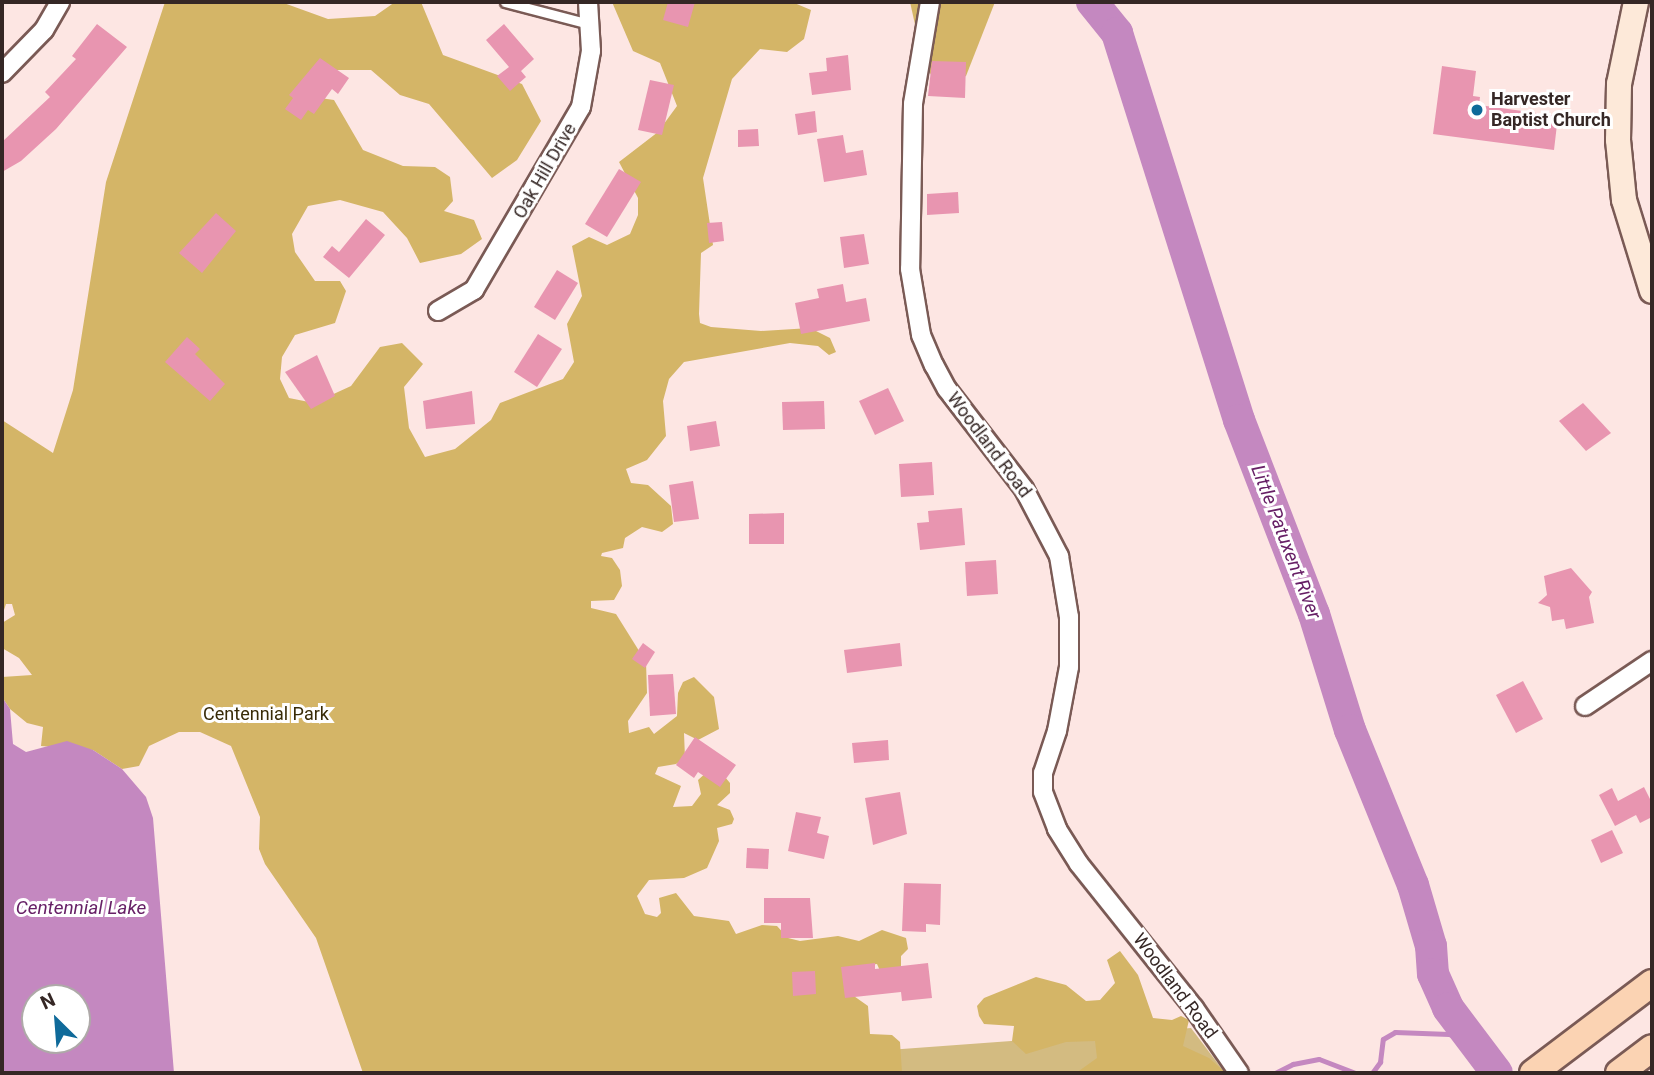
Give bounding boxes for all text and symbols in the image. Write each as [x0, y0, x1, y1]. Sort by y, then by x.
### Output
place label: Harvester Baptist Church [1491, 89, 1611, 132]
marker: Harvester Baptist Church [1469, 102, 1485, 118]
street label: Oak Hill Drive [509, 119, 581, 223]
street label: Woodland Road [942, 388, 1036, 502]
water label: Little Patuxent River [1246, 462, 1326, 622]
park label: Centennial Park [203, 703, 329, 725]
water label: Centennial Lake [16, 897, 146, 919]
street label: Woodland Road [1128, 929, 1222, 1043]
north arrow [21, 984, 91, 1054]
text: N [37, 988, 59, 1015]

